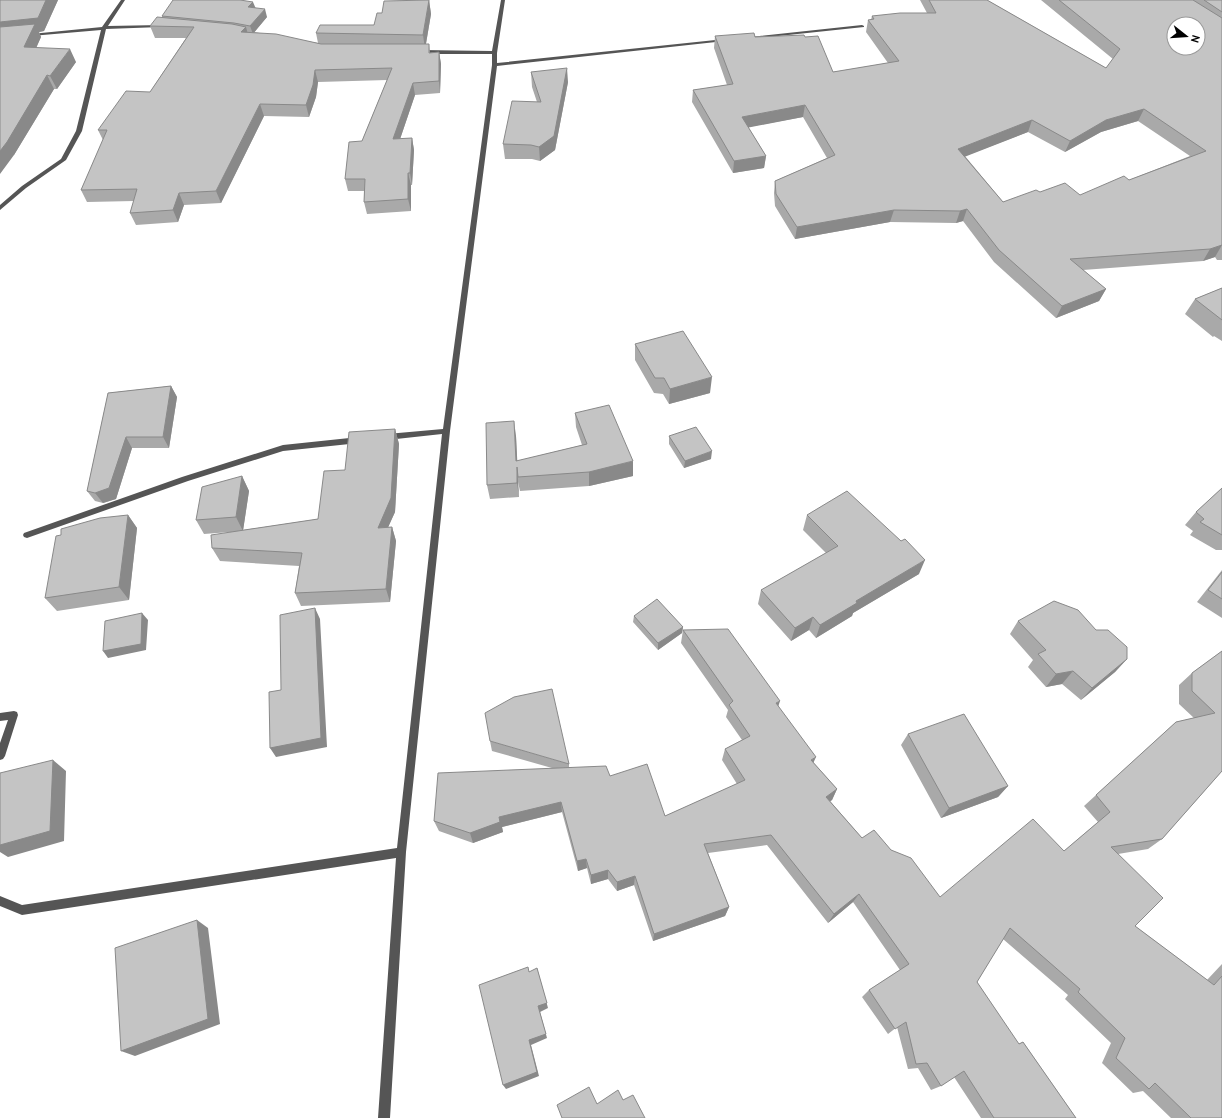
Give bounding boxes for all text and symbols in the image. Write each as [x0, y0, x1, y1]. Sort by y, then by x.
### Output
north arrow [1166, 16, 1206, 56]
text: N [1188, 33, 1203, 44]

